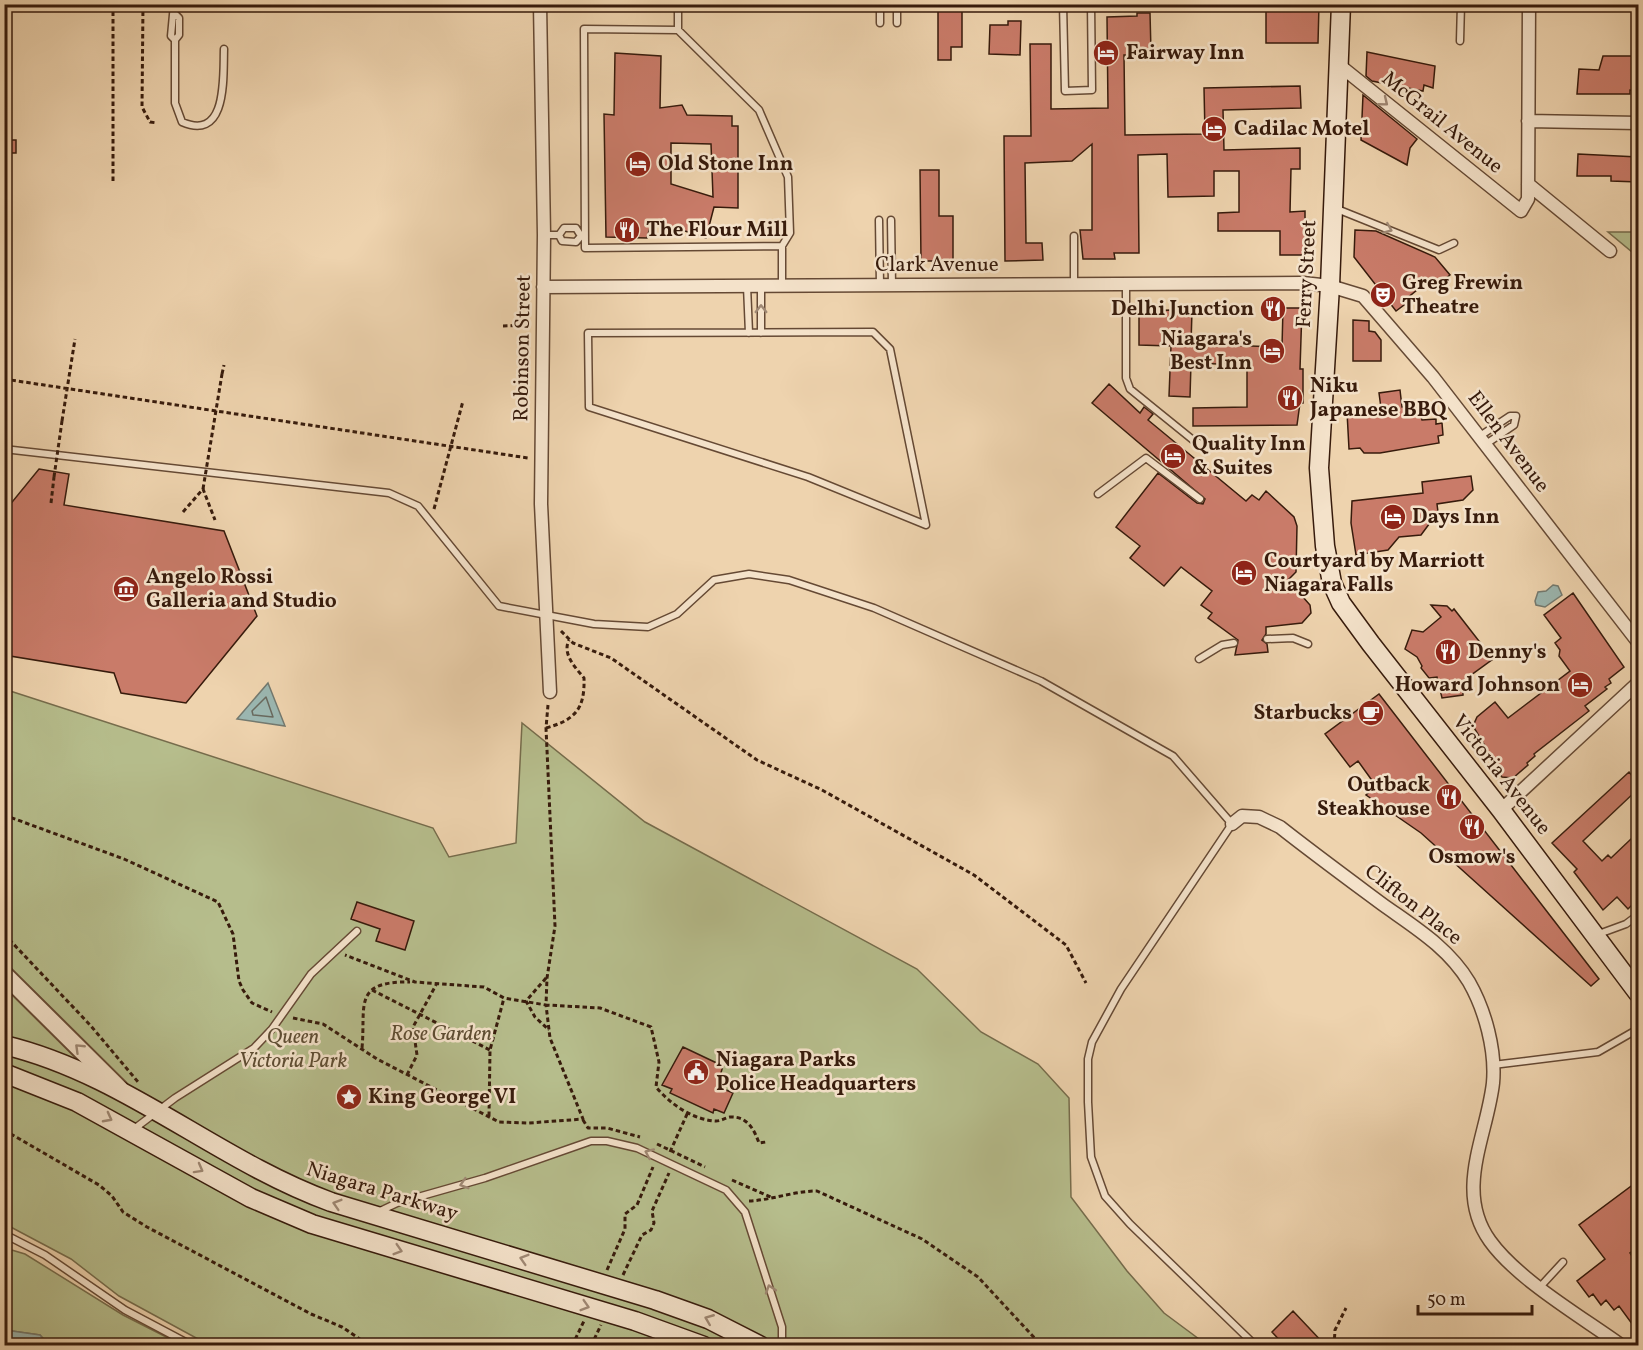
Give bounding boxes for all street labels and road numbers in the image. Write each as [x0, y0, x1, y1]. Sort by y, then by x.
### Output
street label: McGrail Avenue [1375, 65, 1509, 181]
street label: Ferry Street [1290, 219, 1324, 329]
street label: Clark Avenue [875, 251, 999, 280]
street label: Robinson Street [507, 274, 539, 422]
street label: Ellen Avenue [1460, 385, 1556, 499]
street label: Victoria Avenue [1445, 709, 1557, 841]
street label: Clifton Place [1358, 858, 1468, 952]
street label: Niagara Parkway [303, 1155, 462, 1229]

